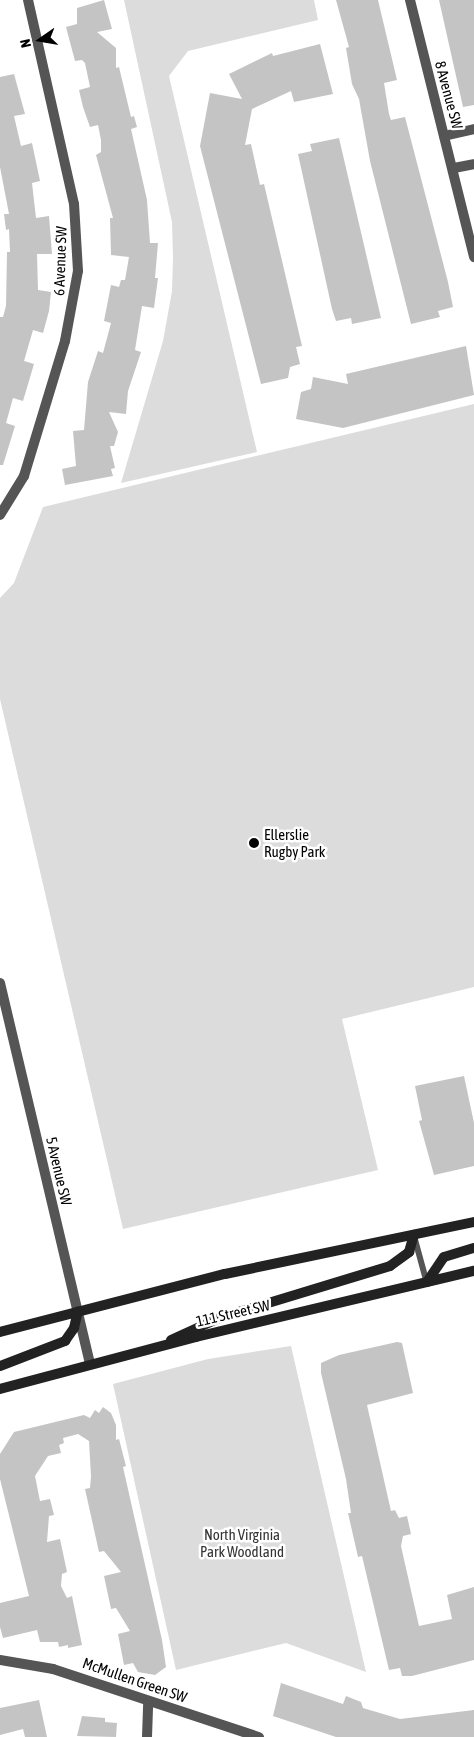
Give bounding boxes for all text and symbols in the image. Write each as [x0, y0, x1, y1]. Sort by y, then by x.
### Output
north arrow [15, 15, 65, 65]
text: N [17, 38, 34, 49]
street label: 8 Avenue SW [431, 59, 467, 131]
street label: 6 Avenue SW [50, 226, 70, 296]
place label: Ellerslie Rugby Park [264, 825, 325, 860]
marker: Ellerslie Rugby Park [248, 837, 260, 849]
street label: 5 Avenue SW [42, 1135, 76, 1207]
street label: 111 Street SW [194, 1296, 272, 1330]
park label: North Virginia Park Woodland [200, 1525, 284, 1560]
street label: McMullen Green SW [80, 1654, 190, 1706]

